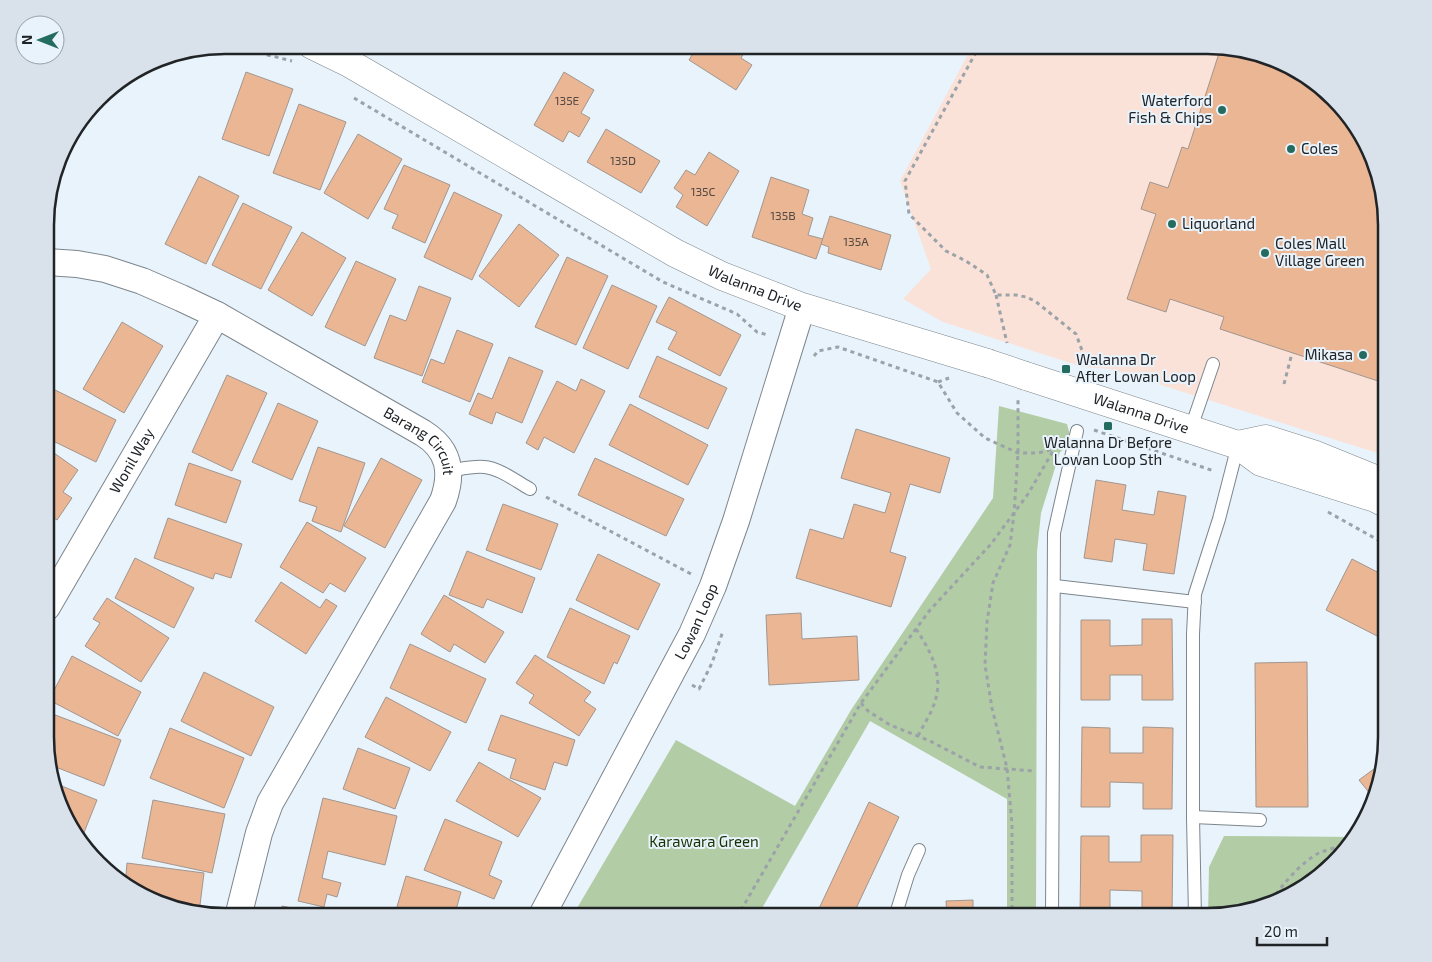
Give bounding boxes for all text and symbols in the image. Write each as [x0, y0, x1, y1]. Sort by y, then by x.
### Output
north arrow [15, 15, 65, 65]
text: N [18, 35, 35, 45]
place label: Waterford Fish & Chips [1128, 91, 1212, 126]
house number: 135E [555, 93, 580, 107]
marker: Waterford Fish & Chips [1216, 104, 1228, 116]
place label: Coles [1301, 139, 1338, 157]
marker: Coles [1285, 143, 1297, 155]
house number: 135D [610, 153, 636, 167]
house number: 135C [691, 184, 716, 198]
house number: 135B [770, 208, 796, 222]
place label: Liquorland [1182, 214, 1255, 232]
marker: Liquorland [1166, 218, 1178, 230]
house number: 135A [843, 234, 869, 248]
place label: Coles Mall Village Green [1275, 234, 1365, 269]
marker: Coles Mall Village Green [1259, 247, 1271, 259]
street label: Walanna Drive [705, 261, 805, 314]
place label: Mikasa [1304, 345, 1353, 363]
marker: Mikasa [1357, 349, 1369, 361]
place label: Walanna Dr After Lowan Loop [1076, 350, 1196, 385]
marker: Walanna Dr After Lowan Loop [1060, 363, 1072, 375]
street label: Walanna Drive [1091, 389, 1192, 436]
street label: Barang Circuit [381, 402, 458, 476]
marker: Walanna Dr Before Lowan Loop Sth [1102, 420, 1114, 432]
street label: Wonil Way [105, 425, 157, 496]
place label: Walanna Dr Before Lowan Loop Sth [1044, 433, 1172, 468]
street label: Lowan Loop [670, 580, 721, 662]
park label: Karawara Green [649, 832, 759, 850]
scale bar [1257, 914, 1327, 946]
text: 20 m [1264, 922, 1298, 940]

